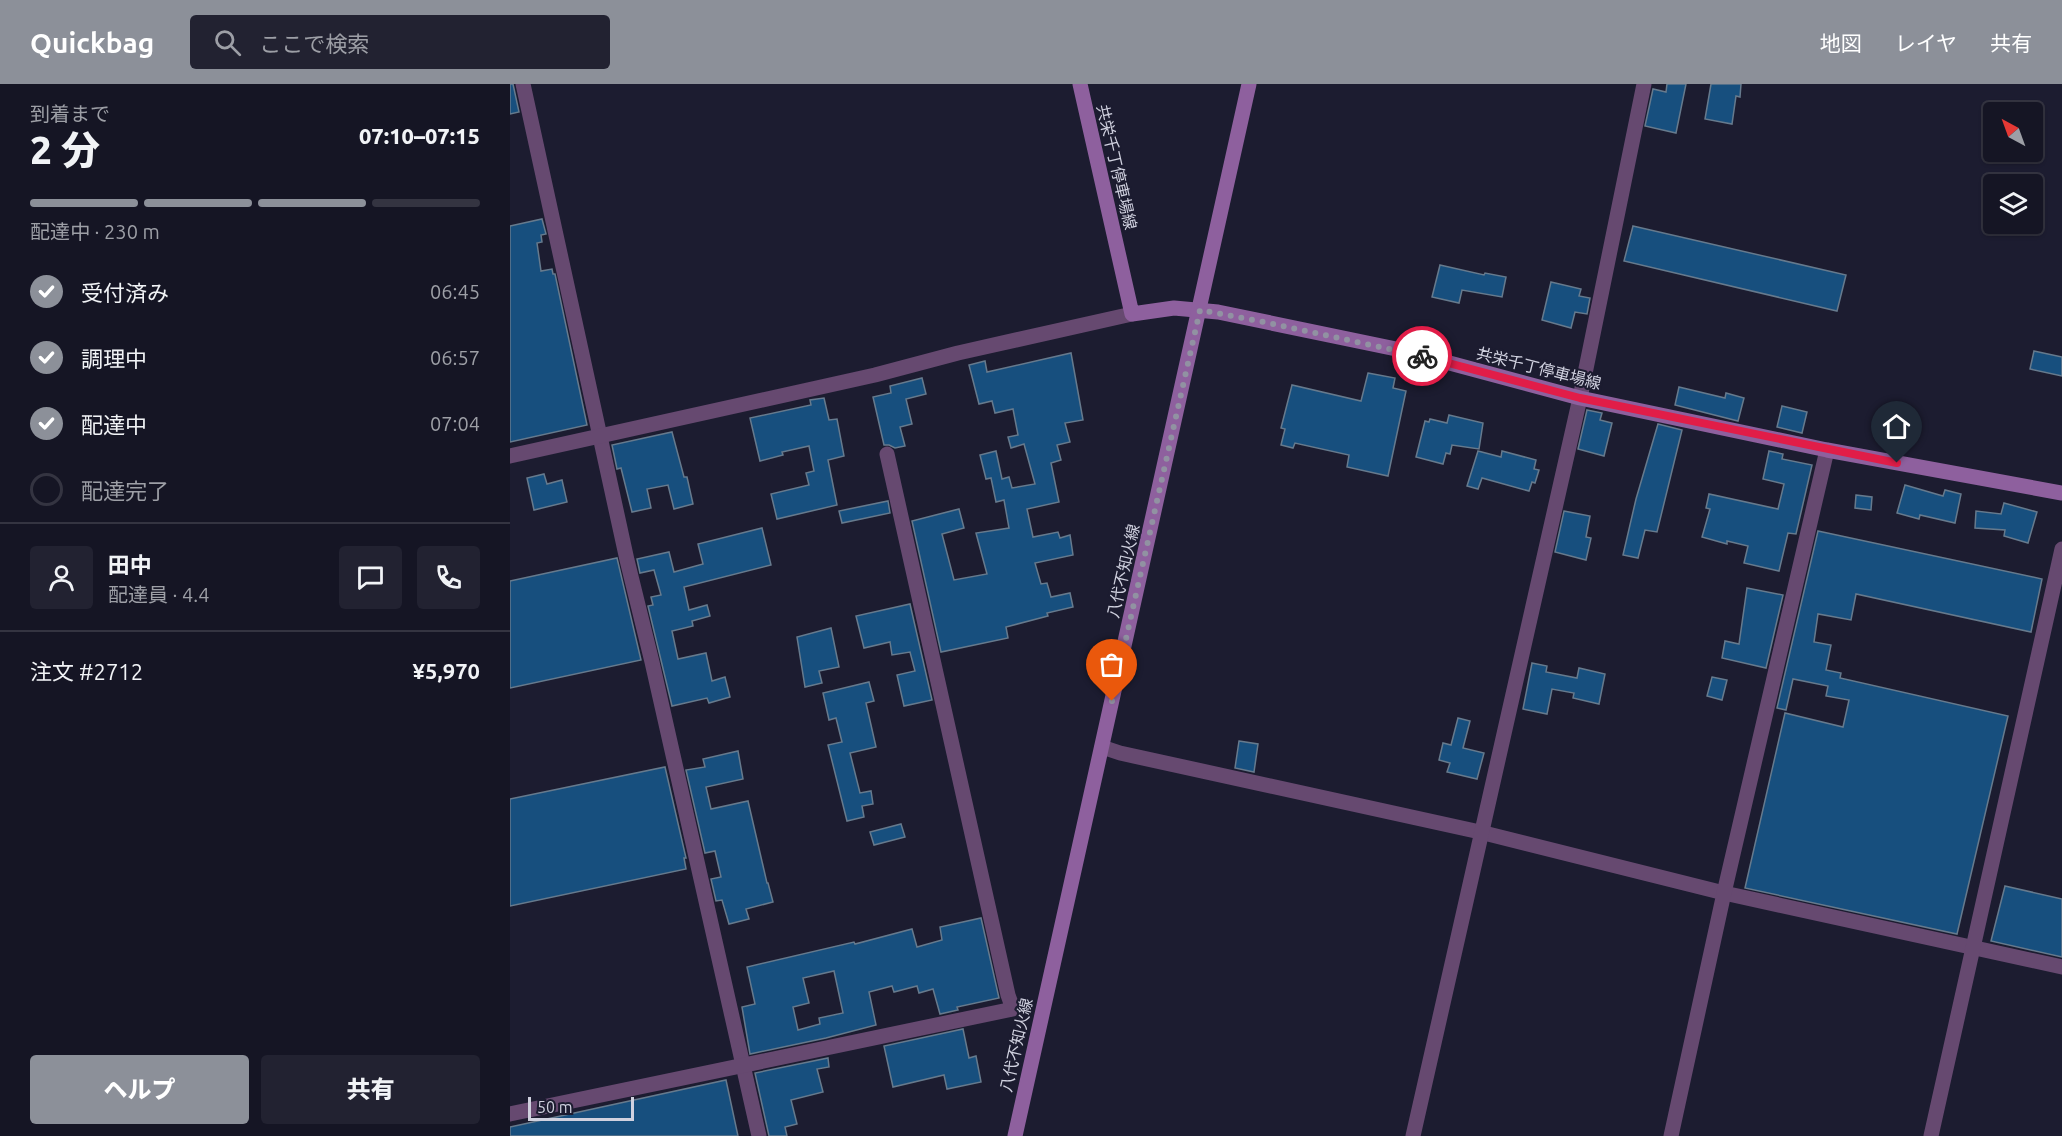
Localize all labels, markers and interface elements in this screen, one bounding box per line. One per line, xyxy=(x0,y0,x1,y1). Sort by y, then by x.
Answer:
search box xyxy=(190,15,610,69)
icon: search xyxy=(211,26,244,59)
text: Quickbag xyxy=(30,27,154,58)
text: ここで検索 xyxy=(259,31,369,56)
text: 地図 xyxy=(1820,31,1862,55)
text: レイヤ xyxy=(1895,31,1957,55)
text: 共有 xyxy=(1990,31,2032,55)
text: 到着まで xyxy=(30,102,110,125)
north arrow xyxy=(1983,102,2043,162)
map controls xyxy=(1983,102,2043,234)
street label: 共栄千丁停車場線 xyxy=(1094,103,1140,231)
text: 07:10–07:15 xyxy=(359,123,480,148)
text: 2 分 xyxy=(30,128,100,171)
button: layers xyxy=(1983,174,2043,234)
text: 配達中 · 230 m xyxy=(30,220,160,243)
icon: check xyxy=(30,275,63,308)
text: 受付済み xyxy=(81,280,169,305)
text: 06:45 xyxy=(430,280,480,303)
courier xyxy=(1392,326,1452,386)
icon: bike xyxy=(1406,340,1439,373)
icon: check xyxy=(30,341,63,374)
street label: 共栄千丁停車場線 xyxy=(1475,344,1603,392)
text: 調理中 xyxy=(81,346,147,371)
text: 06:57 xyxy=(430,346,480,369)
pin xyxy=(1871,401,1922,463)
icon: check xyxy=(30,407,63,440)
icon: home xyxy=(1880,410,1913,443)
text: 配達中 xyxy=(81,412,147,437)
text: 07:04 xyxy=(430,412,480,435)
text: 配達完了 xyxy=(81,478,169,503)
street label: 八代不知火線 xyxy=(1103,522,1143,620)
button: person xyxy=(30,546,93,609)
button: chat xyxy=(339,546,402,609)
button: phone xyxy=(417,546,480,609)
text: 田中 xyxy=(108,552,152,577)
text: 配達員 · 4.4 xyxy=(108,583,210,606)
pin xyxy=(1086,639,1137,701)
icon: bag xyxy=(1095,648,1128,681)
text: ¥5,970 xyxy=(413,658,480,683)
text: 注文 #2712 xyxy=(30,659,143,684)
street label: 八代不知火線 xyxy=(996,996,1036,1094)
button: ヘルプ xyxy=(30,1055,249,1124)
button: 共有 xyxy=(261,1055,480,1124)
scale bar xyxy=(528,1094,634,1122)
text: 50 m xyxy=(537,1098,573,1116)

